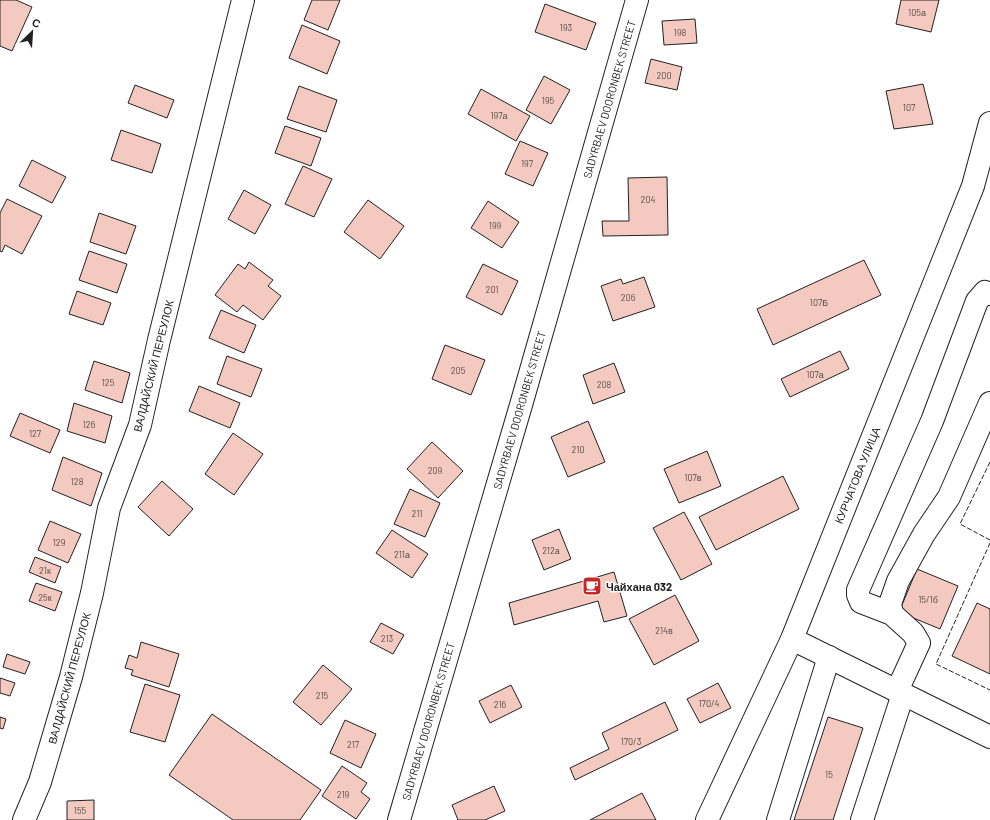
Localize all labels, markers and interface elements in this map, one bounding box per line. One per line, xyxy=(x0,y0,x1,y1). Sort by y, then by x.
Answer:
house number: 105а xyxy=(908,7,926,18)
north arrow xyxy=(12,12,52,52)
text: С xyxy=(30,15,43,30)
street label: SADYRBAEV DOORONBEK STREET xyxy=(580,18,638,180)
house number: 193 xyxy=(560,22,573,33)
house number: 198 xyxy=(674,27,687,38)
house number: 200 xyxy=(657,70,672,81)
house number: 195 xyxy=(542,95,555,106)
house number: 107 xyxy=(903,102,916,113)
house number: 197а xyxy=(490,110,508,121)
house number: 197 xyxy=(521,158,534,169)
house number: 204 xyxy=(641,194,655,205)
house number: 199 xyxy=(489,220,502,231)
house number: 201 xyxy=(486,284,498,295)
house number: 206 xyxy=(621,292,636,303)
house number: 107Б xyxy=(810,297,828,308)
street label: ВАЛДАЙСКИЙ ПЕРЕУЛОК xyxy=(130,298,176,433)
street label: SADYRBAEV DOORONBEK STREET xyxy=(490,329,548,491)
house number: 205 xyxy=(451,365,466,376)
house number: 107а xyxy=(806,369,824,380)
house number: 125 xyxy=(102,377,115,388)
house number: 208 xyxy=(597,379,612,390)
house number: 126 xyxy=(83,419,96,430)
street label: КУРЧАТОВА УЛИЦА xyxy=(832,424,883,525)
house number: 127 xyxy=(29,428,42,439)
house number: 210 xyxy=(572,444,584,455)
house number: 209 xyxy=(428,465,443,476)
house number: 107в xyxy=(684,472,702,483)
house number: 128 xyxy=(71,476,84,487)
house number: 211 xyxy=(411,508,423,519)
house number: 129 xyxy=(53,537,66,548)
house number: 212а xyxy=(542,545,560,556)
house number: 211а xyxy=(394,549,410,560)
house number: 21к xyxy=(39,565,51,576)
cafe icon: Чайхана 032 xyxy=(581,575,603,597)
place label: Чайхана 032 xyxy=(606,580,672,593)
house number: 25к xyxy=(38,592,52,603)
house number: 15/1б xyxy=(918,594,938,605)
street label: ВАЛДАЙСКИЙ ПЕРЕУЛОК xyxy=(45,610,93,745)
house number: 214в xyxy=(655,625,673,636)
house number: 213 xyxy=(381,633,394,644)
street label: SADYRBAEV DOORONBEK STREET xyxy=(399,640,457,802)
house number: 215 xyxy=(316,690,329,701)
house number: 170/4 xyxy=(698,698,720,709)
house number: 216 xyxy=(494,699,507,710)
house number: 170/3 xyxy=(621,736,642,747)
house number: 217 xyxy=(347,739,360,750)
house number: 15 xyxy=(825,769,833,780)
house number: 219 xyxy=(337,789,350,800)
house number: 155 xyxy=(74,805,87,816)

